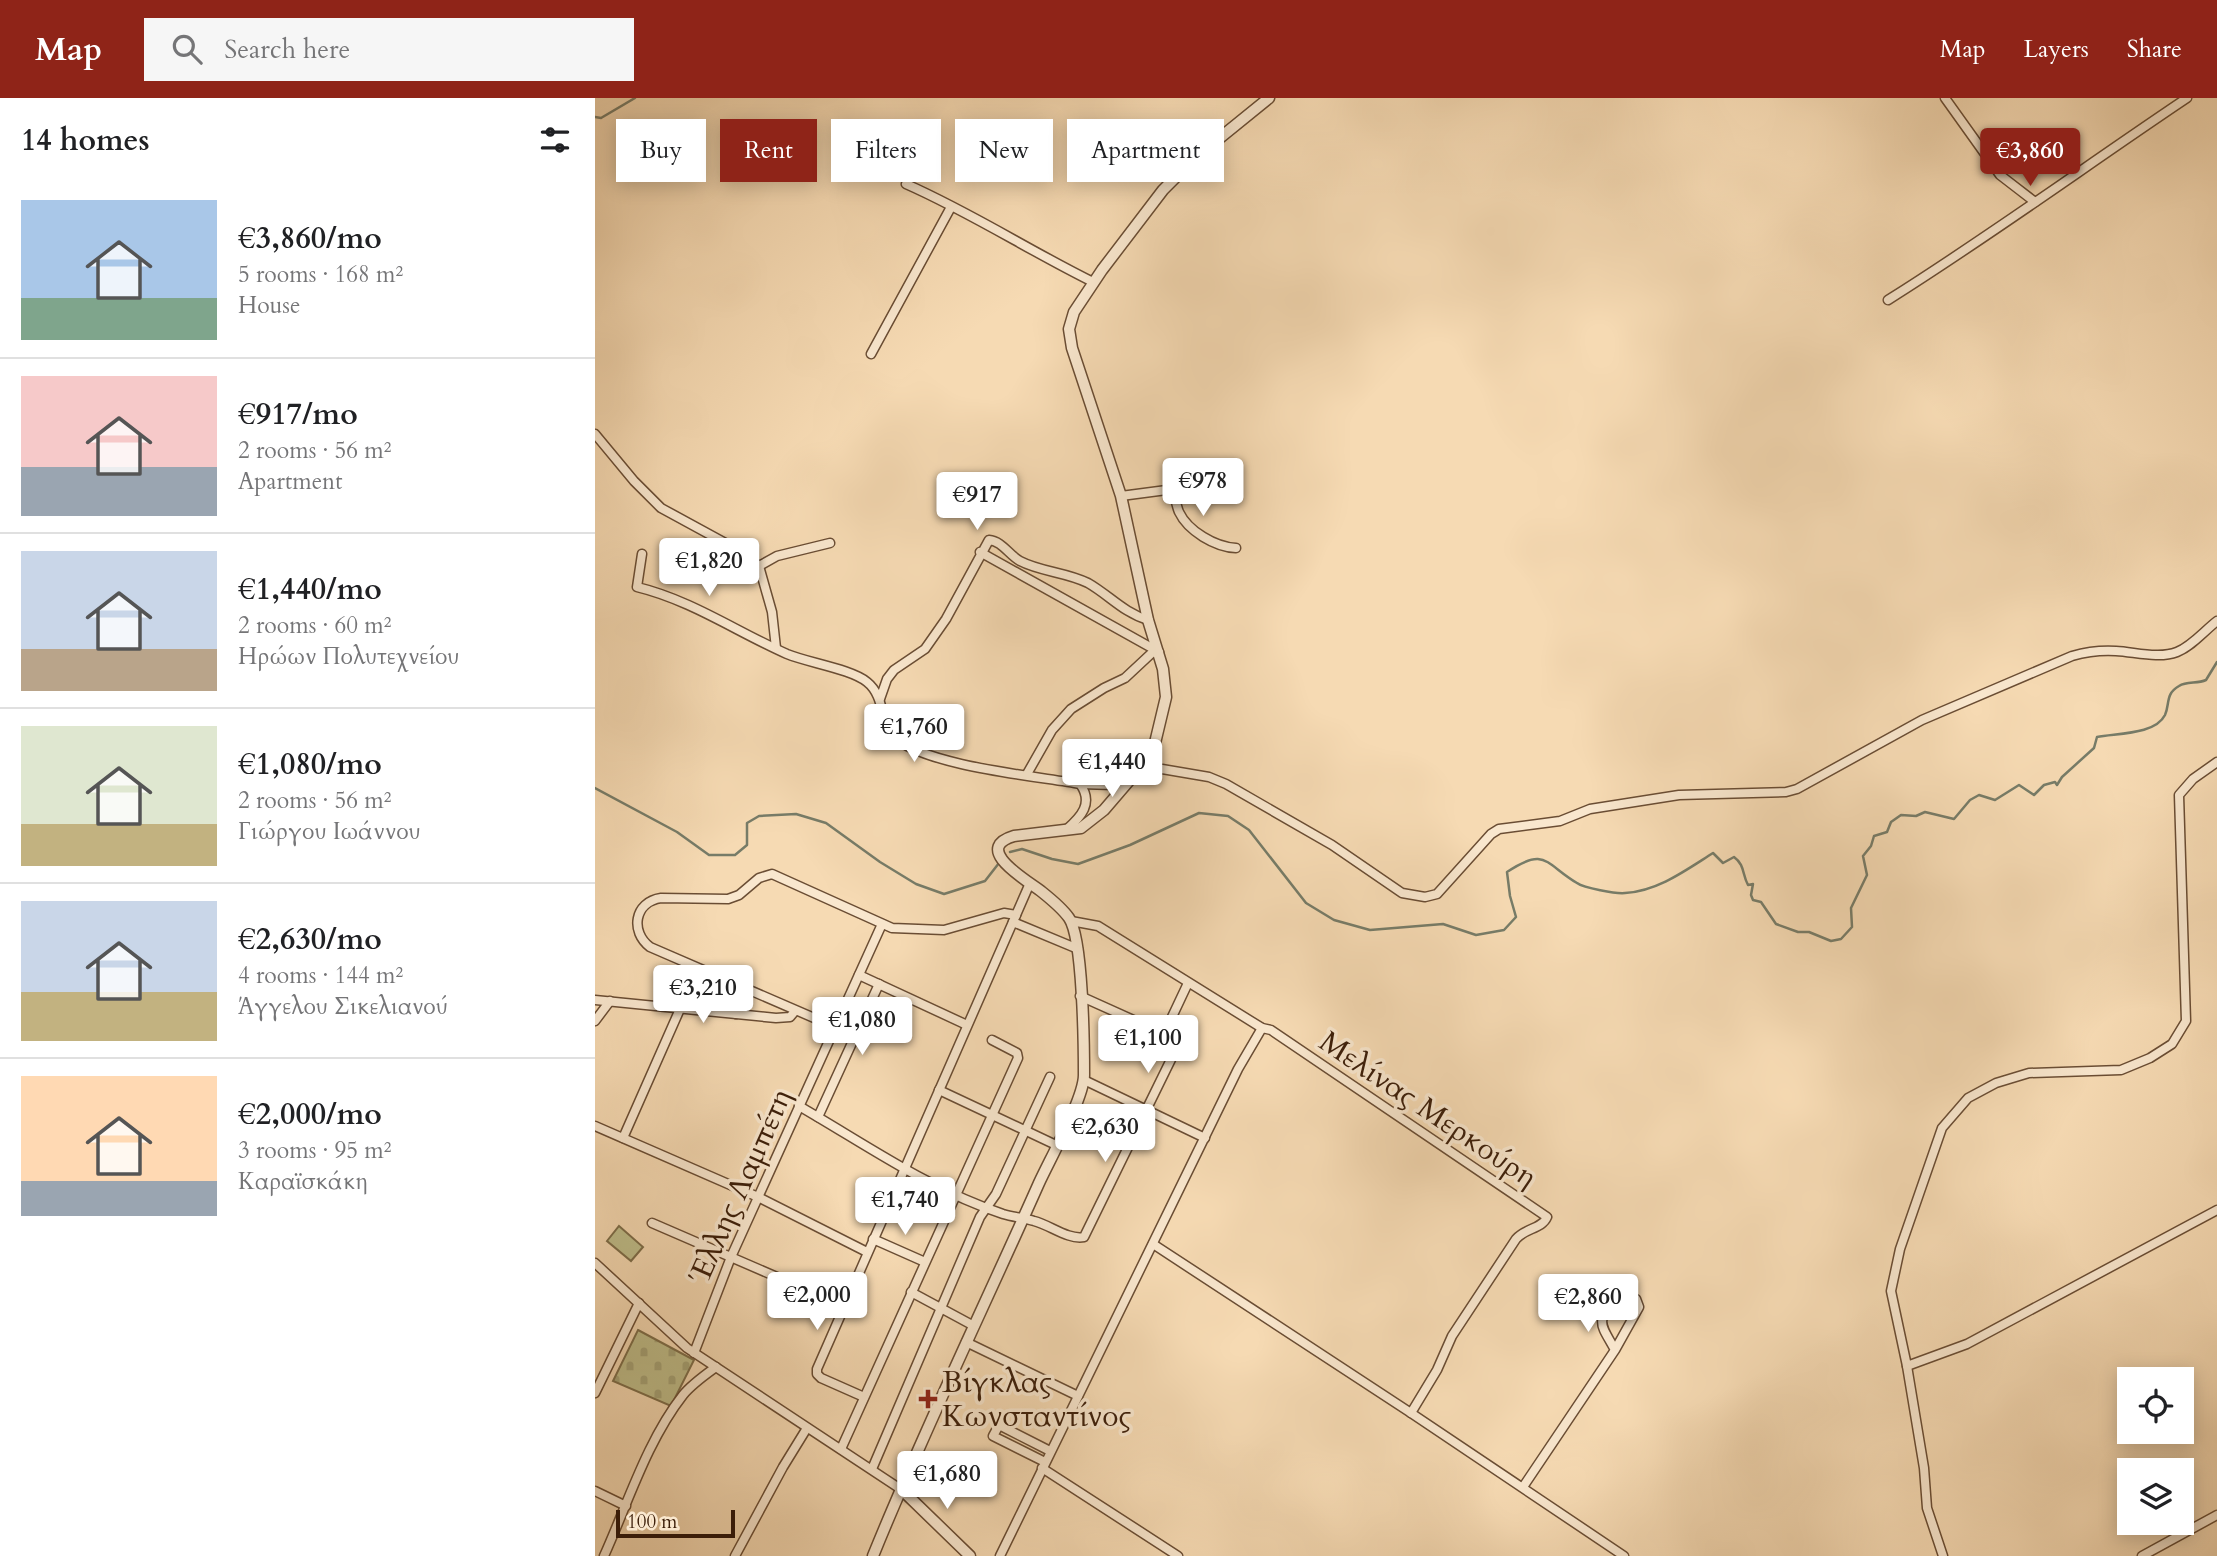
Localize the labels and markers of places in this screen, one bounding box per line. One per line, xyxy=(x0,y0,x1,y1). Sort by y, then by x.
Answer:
pin: €3,860 xyxy=(1973,129,2087,188)
pin: €978 xyxy=(1162,458,1244,518)
pin: €917 xyxy=(936,472,1018,532)
pin: €1,820 xyxy=(652,538,766,598)
pin: €1,760 xyxy=(857,704,971,764)
pin: €1,440 xyxy=(1055,740,1169,799)
pin: €3,210 xyxy=(646,965,760,1025)
pin: €1,080 xyxy=(805,998,919,1057)
pin: €1,100 xyxy=(1091,1016,1205,1075)
pin: €2,630 xyxy=(1048,1104,1162,1164)
pin: €1,740 xyxy=(848,1178,962,1237)
pin: €2,000 xyxy=(760,1272,874,1332)
pin: €2,860 xyxy=(1531,1274,1645,1334)
place label: Βίγκλας Κωνσταντίνος xyxy=(942,1362,1131,1437)
marker: Βίγκλας Κωνσταντίνος xyxy=(920,1391,936,1407)
pin: €1,680 xyxy=(890,1452,1004,1511)

